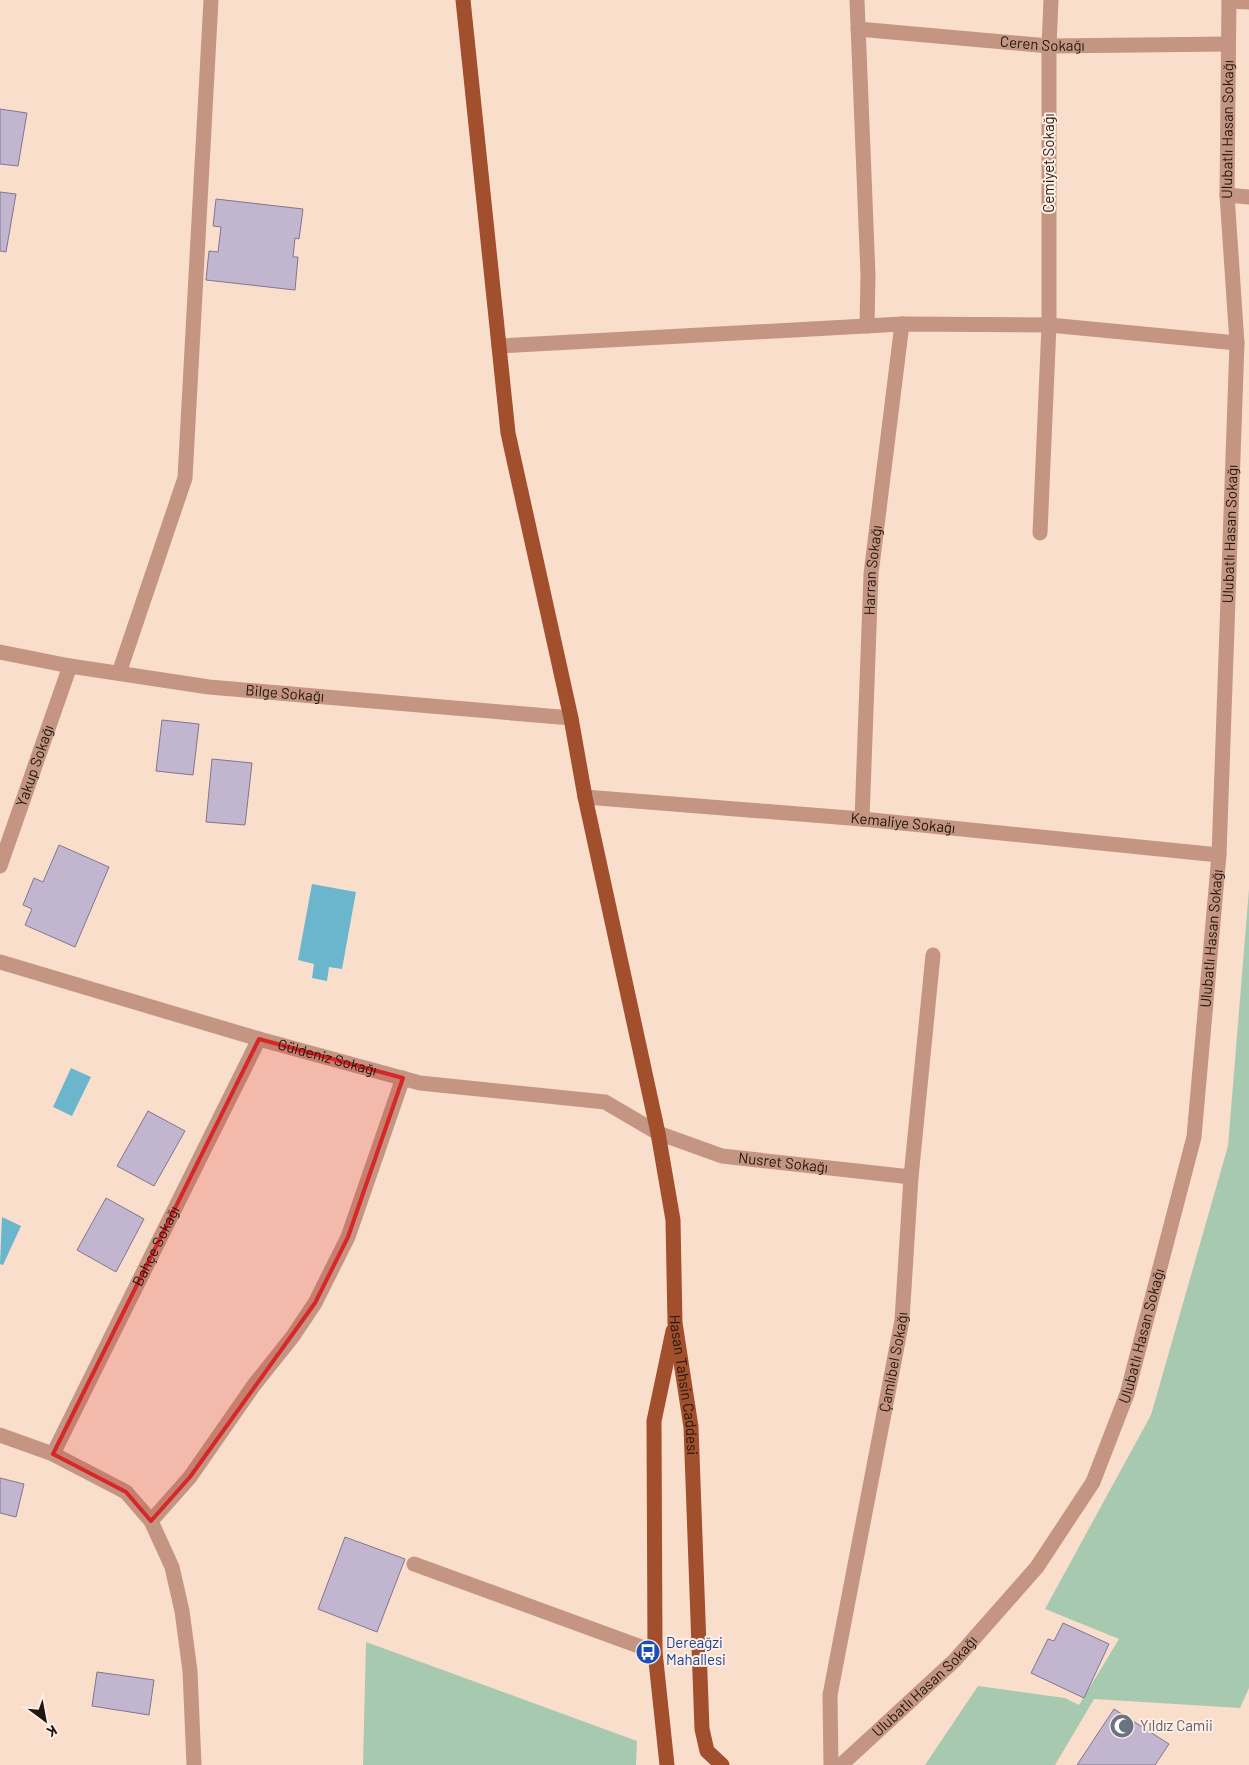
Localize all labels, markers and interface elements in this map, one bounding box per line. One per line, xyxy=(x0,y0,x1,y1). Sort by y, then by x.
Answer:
street label: Ceren Sokağı xyxy=(999,32,1085,54)
street label: Ulubatlı Hasan Sokağı xyxy=(1217,60,1236,199)
street label: Cemiyet Sokağı xyxy=(1039,113,1057,213)
street label: Ulubatlı Hasan Sokağı xyxy=(1218,464,1241,604)
street label: Harran Sokağı xyxy=(859,524,885,616)
street label: Bilge Sokağı xyxy=(245,680,325,705)
street label: Yakup Sokağı xyxy=(11,722,57,809)
street label: Kemaliye Sokağı xyxy=(850,808,956,836)
street label: Ulubatlı Hasan Sokağı xyxy=(1196,868,1226,1008)
street label: Güldeniz Sokağı xyxy=(276,1035,379,1079)
street label: Nusret Sokağı xyxy=(737,1148,829,1176)
street label: Bahçe Sokağı xyxy=(128,1203,183,1289)
street label: Ulubatlı Hasan Sokağı xyxy=(1114,1266,1167,1406)
street label: Çamlıbel Sokağı xyxy=(875,1311,910,1413)
street label: Hasan Tahsin Caddesi xyxy=(667,1314,702,1455)
street label: Ulubatlı Hasan Sokağı xyxy=(868,1631,980,1740)
place label: Dereağzi Mahallesi xyxy=(666,1633,726,1668)
bus stop icon: Dereağzi Mahallesi xyxy=(635,1639,661,1665)
north arrow xyxy=(20,1695,70,1745)
mosque icon: Yıldız Camii xyxy=(1109,1713,1135,1739)
place label: Yıldız Camii xyxy=(1140,1716,1213,1734)
text: K xyxy=(44,1722,60,1741)

